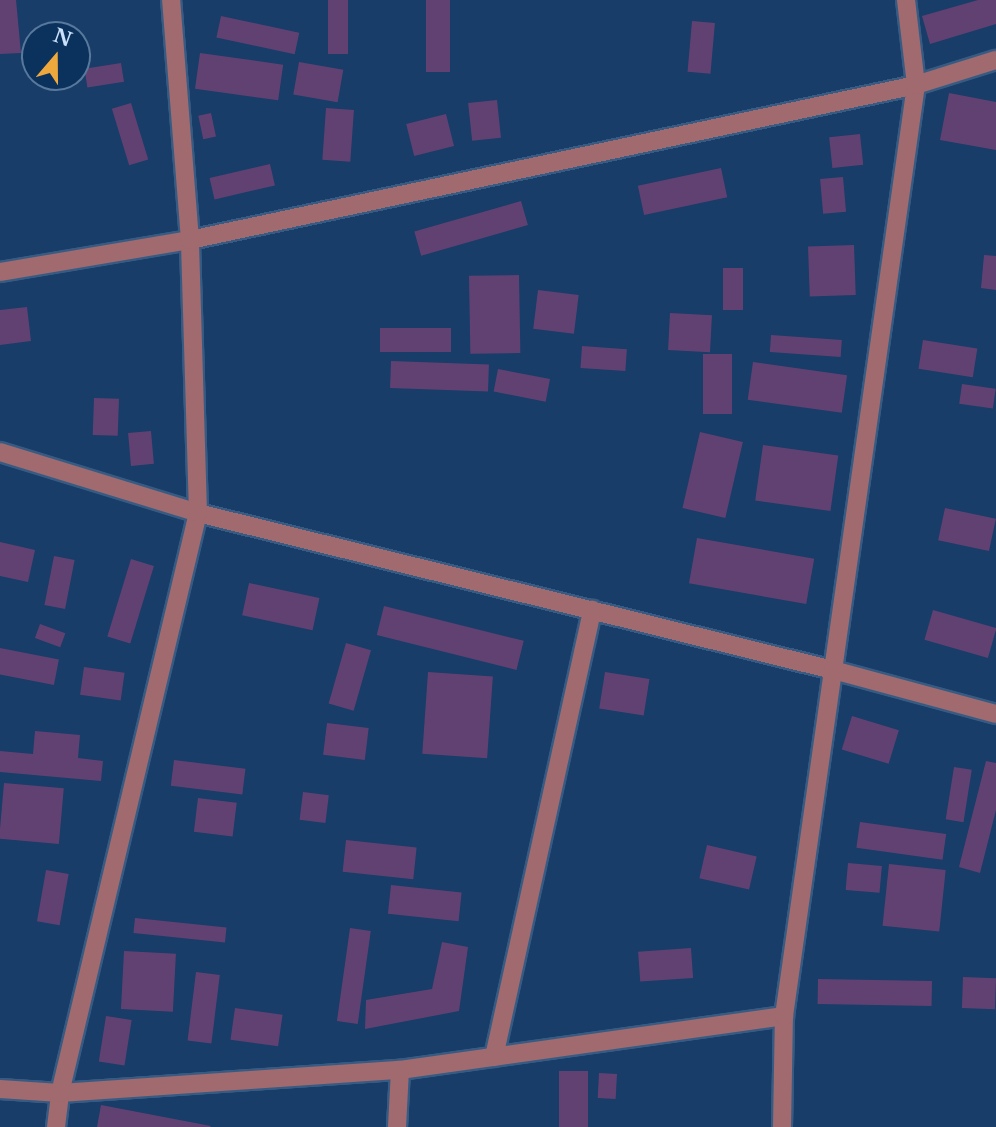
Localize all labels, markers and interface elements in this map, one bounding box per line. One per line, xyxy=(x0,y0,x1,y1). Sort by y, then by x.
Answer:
north arrow xyxy=(21,21,91,91)
text: N xyxy=(50,24,75,52)

